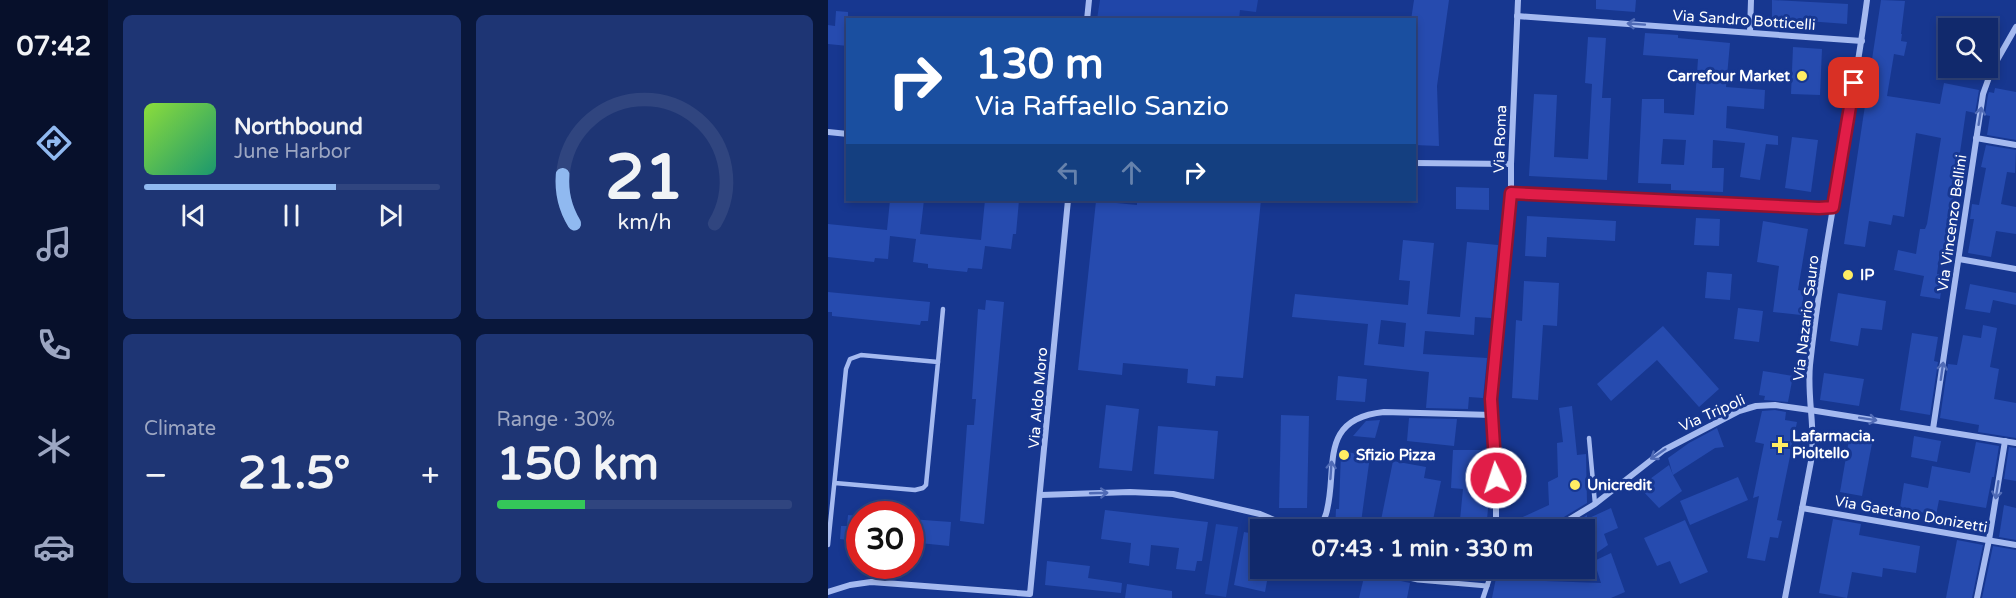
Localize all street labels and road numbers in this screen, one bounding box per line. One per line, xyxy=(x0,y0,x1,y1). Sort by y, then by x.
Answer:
street label: Via Sandro Botticelli xyxy=(1672,6,1816,34)
street label: Via Roma xyxy=(1490,105,1510,173)
street label: Via Vincenzo Bellini xyxy=(1933,153,1971,293)
street label: Via Nazario Sauro xyxy=(1789,254,1823,382)
street label: Via Aldo Moro xyxy=(1025,347,1051,449)
street label: Via Tripoli xyxy=(1676,391,1748,435)
street label: Via Gaetano Donizetti xyxy=(1833,492,1989,536)

